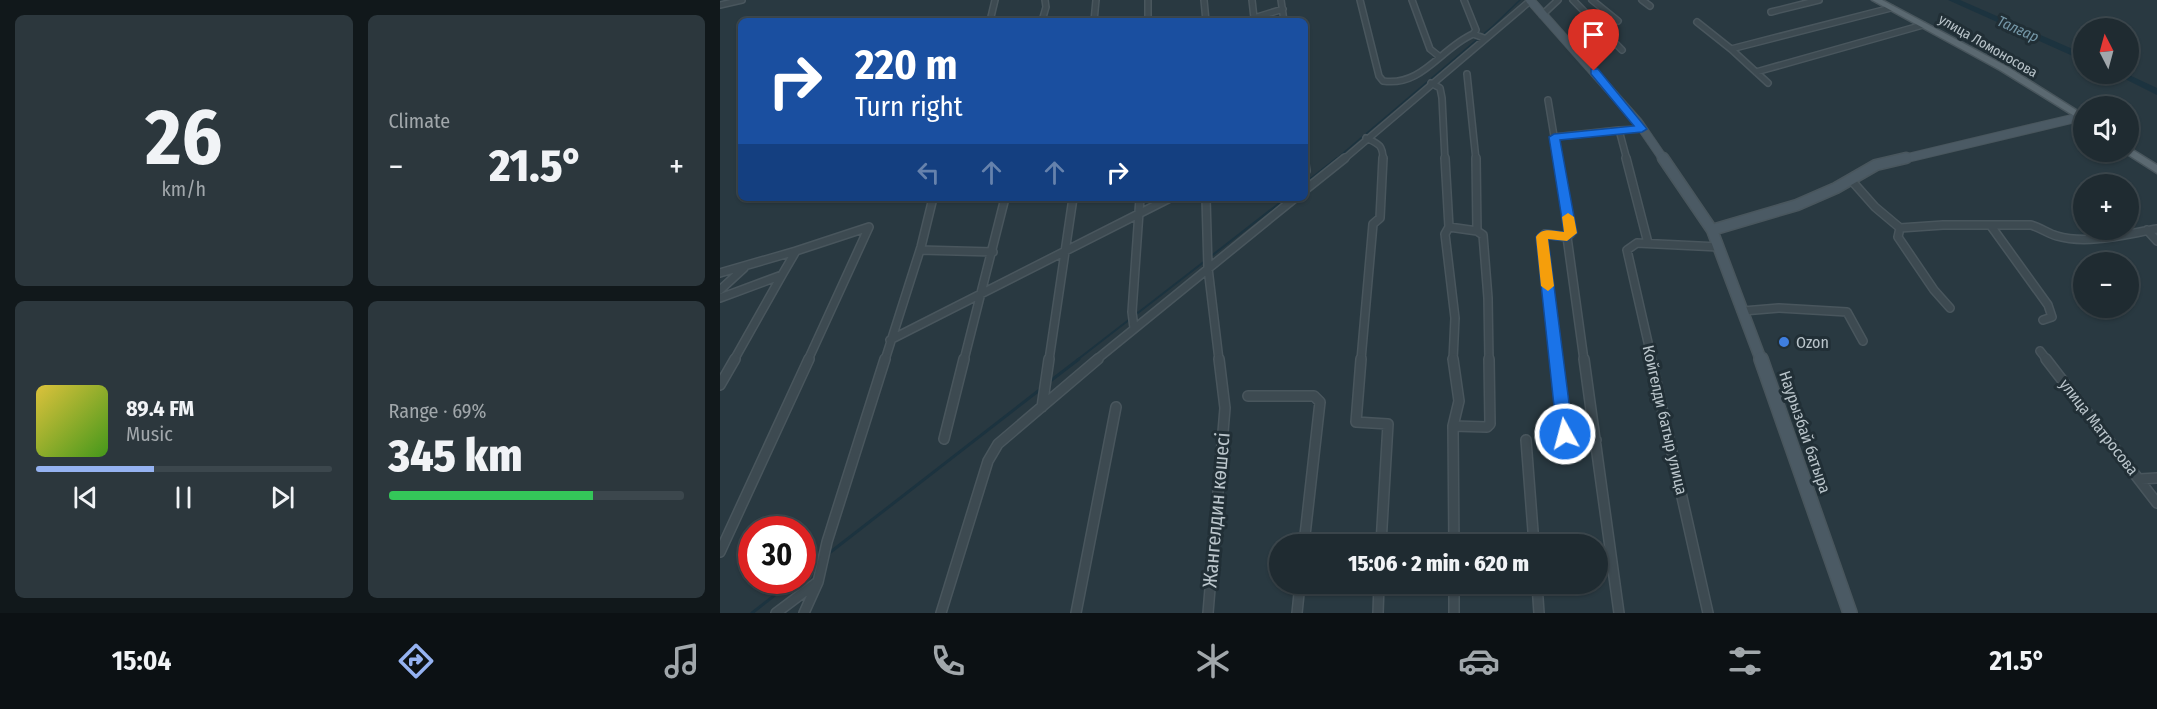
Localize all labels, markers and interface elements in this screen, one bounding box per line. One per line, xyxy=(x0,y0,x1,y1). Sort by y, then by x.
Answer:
pin xyxy=(1568,9,1619,71)
street label: улица Ломоносова xyxy=(1935,11,2041,81)
water label: Талғар xyxy=(1994,12,2042,46)
icon: arrive xyxy=(1577,18,1610,51)
north arrow xyxy=(2073,18,2139,84)
map controls xyxy=(2073,18,2139,318)
text: 220 m xyxy=(855,40,958,90)
icon: right xyxy=(756,42,834,120)
text: 26 xyxy=(145,91,222,185)
text: Turn right xyxy=(855,91,963,123)
button: sound xyxy=(2073,96,2139,162)
text: Climate xyxy=(389,109,450,133)
text: 21.5° xyxy=(489,139,583,193)
text: − xyxy=(389,147,403,187)
text: + xyxy=(669,147,684,187)
icon: left xyxy=(912,156,945,189)
icon: ahead xyxy=(975,156,1008,189)
icon: ahead xyxy=(1038,156,1071,189)
icon: right xyxy=(1101,156,1134,189)
button: + xyxy=(2073,174,2139,240)
text: km/h xyxy=(161,177,206,201)
button: − xyxy=(2073,252,2139,318)
place label: Ozon xyxy=(1796,333,1829,352)
marker: Ozon xyxy=(1777,335,1791,349)
street label: Койгелди батыр улица xyxy=(1639,343,1691,497)
street label: Наурызбай батыра xyxy=(1775,368,1835,496)
street label: улица Матросова xyxy=(2056,375,2143,479)
text: 89.4 FM xyxy=(126,395,194,422)
text: Range · 69% xyxy=(389,399,486,423)
position arrow xyxy=(1533,402,1597,466)
text: Music xyxy=(126,422,173,446)
text: 345 km xyxy=(389,429,522,483)
street label: Жангелдин көшесі xyxy=(1197,431,1235,589)
icon: previous xyxy=(69,481,102,514)
icon: pause xyxy=(167,481,200,514)
icon: next xyxy=(266,481,299,514)
speed limit sign: 30 xyxy=(738,516,816,594)
text: 15:06 · 2 min · 620 m xyxy=(1348,550,1529,577)
icon: directions xyxy=(395,640,437,682)
icon: music xyxy=(661,640,703,682)
icon: phone xyxy=(927,640,969,682)
icon: climate xyxy=(1192,640,1234,682)
icon: car xyxy=(1458,640,1500,682)
icon: filters xyxy=(1724,640,1766,682)
text: 15:04 xyxy=(112,645,171,677)
text: 21.5° xyxy=(1989,645,2045,677)

